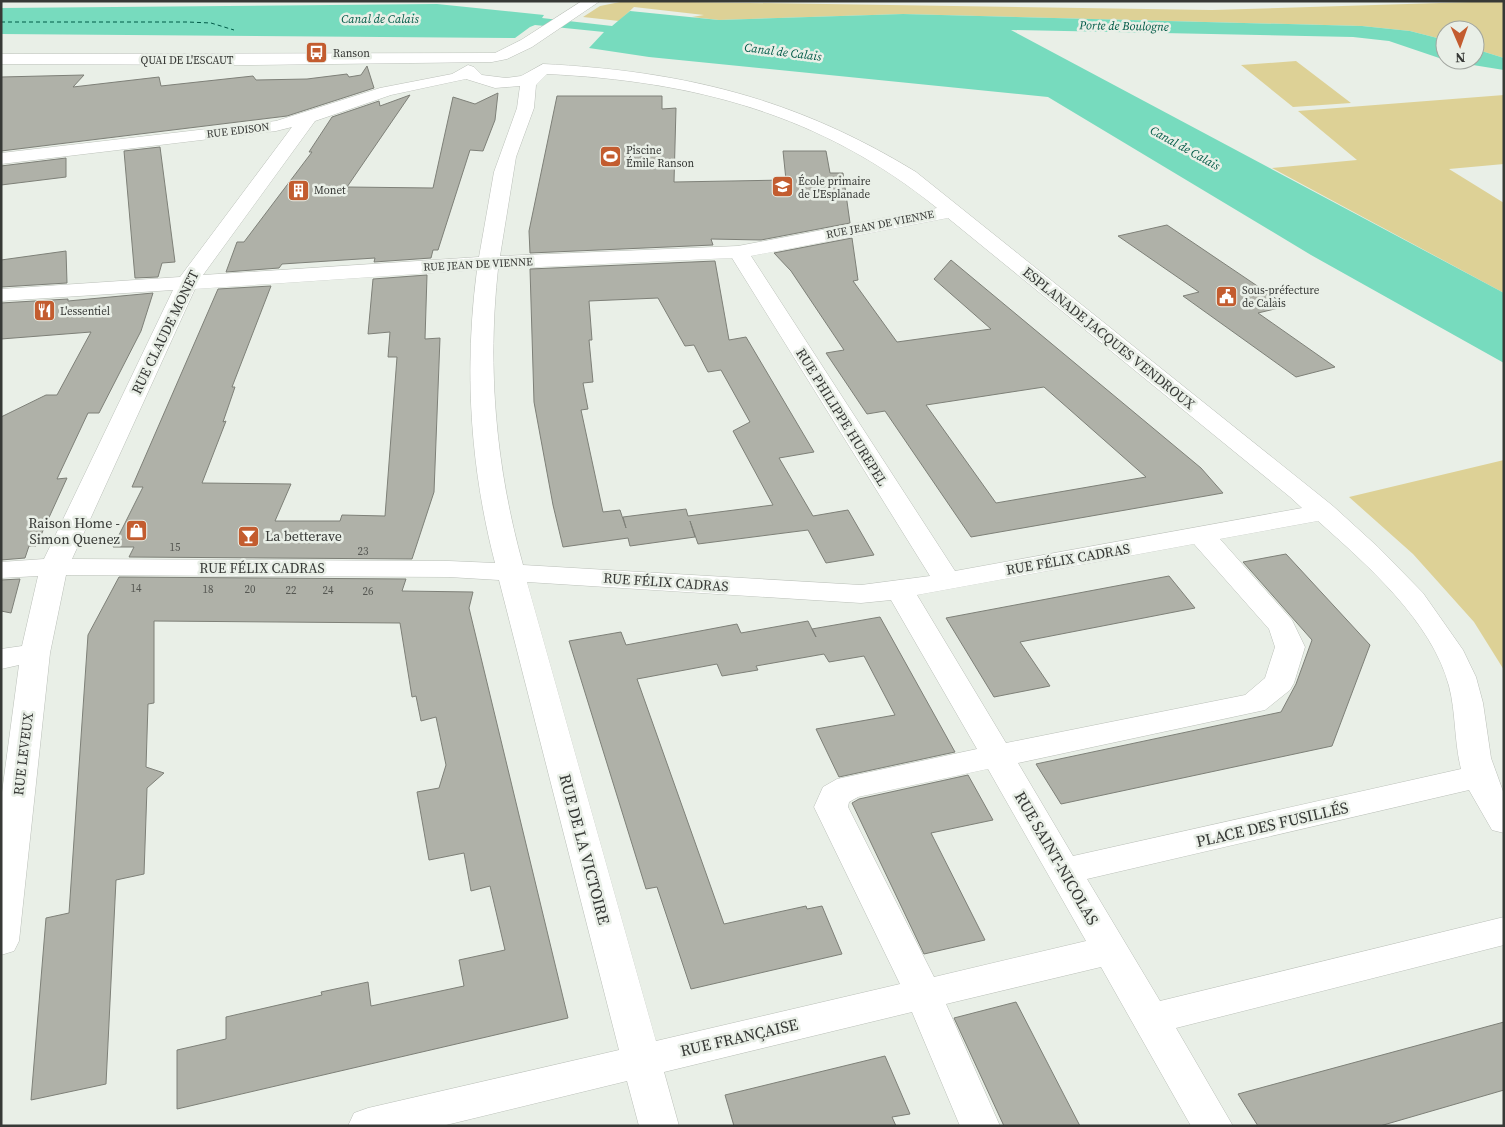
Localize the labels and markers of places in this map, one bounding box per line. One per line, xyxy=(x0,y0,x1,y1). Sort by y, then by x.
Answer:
bus stop icon: Ranson xyxy=(305,41,329,65)
place label: Ranson xyxy=(333,46,370,61)
place label: Piscine Émile Ranson xyxy=(626,143,694,171)
sports icon: Piscine Émile Ranson xyxy=(598,144,622,168)
place label: École primaire de L'Esplanade xyxy=(798,174,871,202)
school or university icon: École primaire de L'Esplanade xyxy=(770,175,794,199)
building icon: Monet xyxy=(286,178,310,202)
place label: Monet xyxy=(314,183,346,198)
place label: Sous-préfecture de Calais xyxy=(1242,283,1320,311)
public building icon: Sous-préfecture de Calais xyxy=(1214,284,1238,308)
restaurant icon: L'essentiel xyxy=(32,299,56,323)
place label: L'essentiel xyxy=(60,304,110,319)
place label: Raison Home - Simon Quenez xyxy=(28,513,121,549)
shop icon: Raison Home - Simon Quenez xyxy=(124,519,148,543)
bar icon: La betterave xyxy=(237,524,261,548)
place label: La betterave xyxy=(265,526,342,546)

